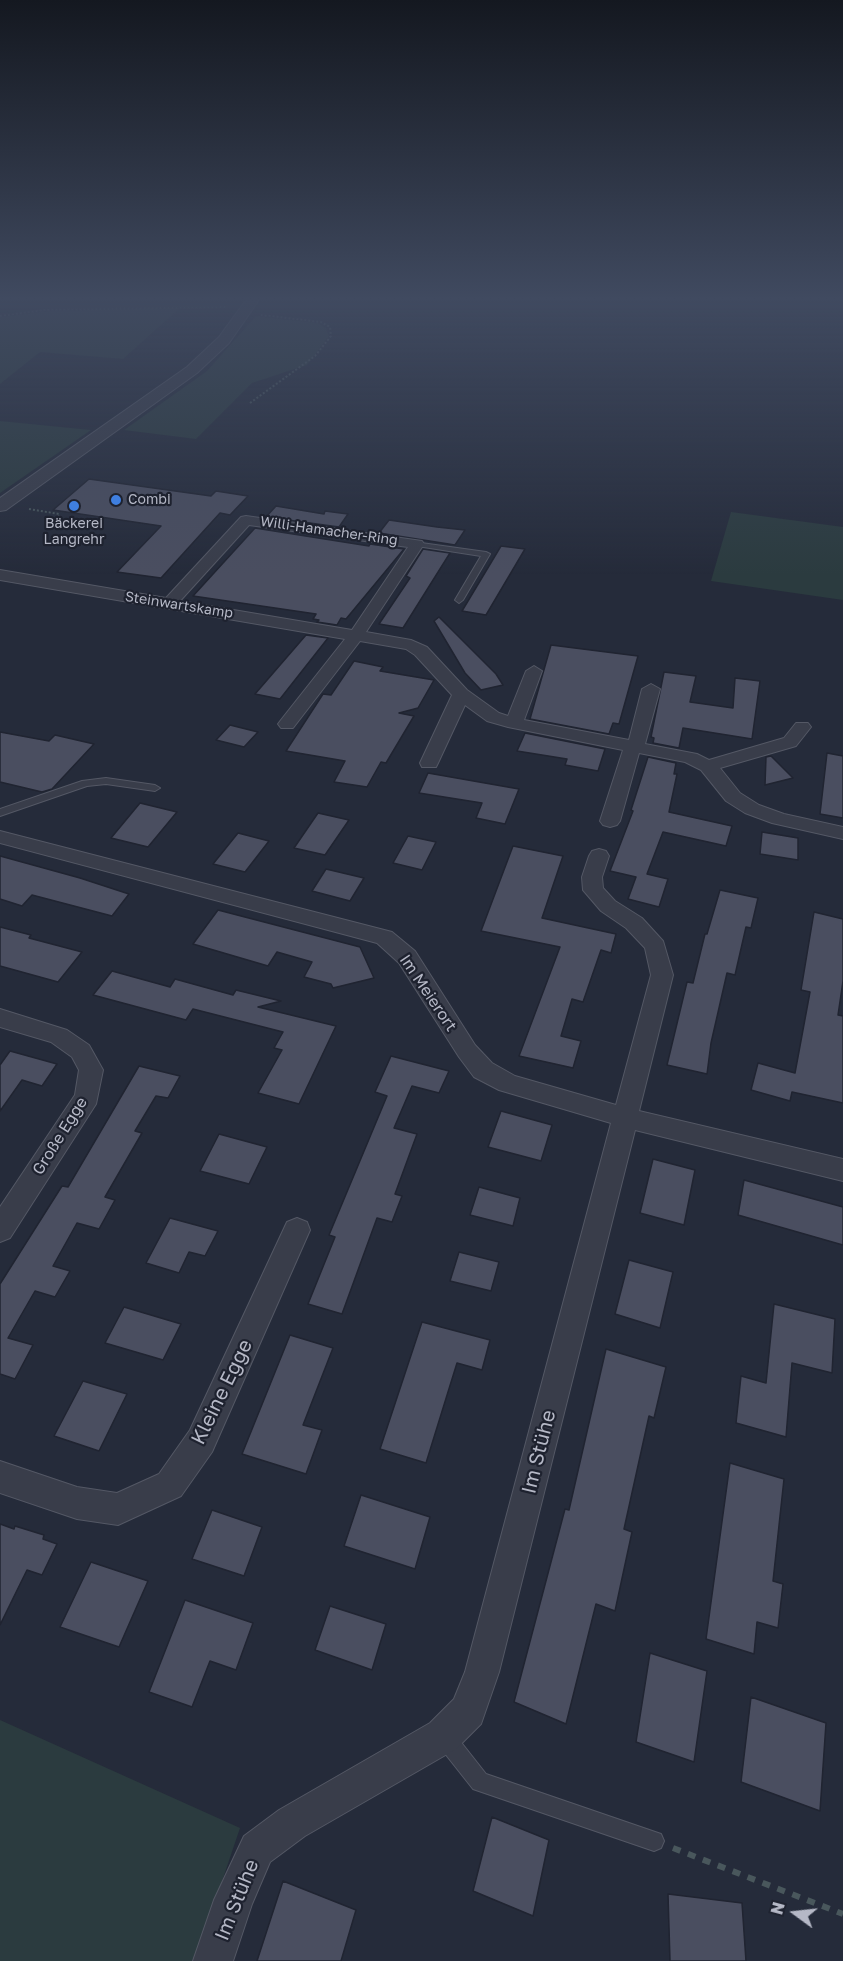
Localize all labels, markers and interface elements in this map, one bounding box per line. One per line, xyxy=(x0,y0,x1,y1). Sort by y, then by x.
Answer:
place label: Combi xyxy=(128,492,171,508)
marker: Combi xyxy=(109,493,123,507)
marker: Bäckerei Langrehr xyxy=(67,499,81,513)
street label: Willi-Hamacher-Ring xyxy=(259,513,399,549)
place label: Bäckerei Langrehr xyxy=(44,516,104,548)
street label: Steinwartskamp xyxy=(124,588,234,622)
street label: Im Meierort xyxy=(395,951,461,1035)
street label: Große Egge xyxy=(29,1094,91,1178)
street label: Kleine Egge xyxy=(186,1336,258,1448)
street label: Im Stühe xyxy=(517,1408,561,1496)
street label: Im Stühe xyxy=(210,1856,264,1944)
north arrow xyxy=(765,1883,825,1943)
text: N xyxy=(766,1900,789,1917)

